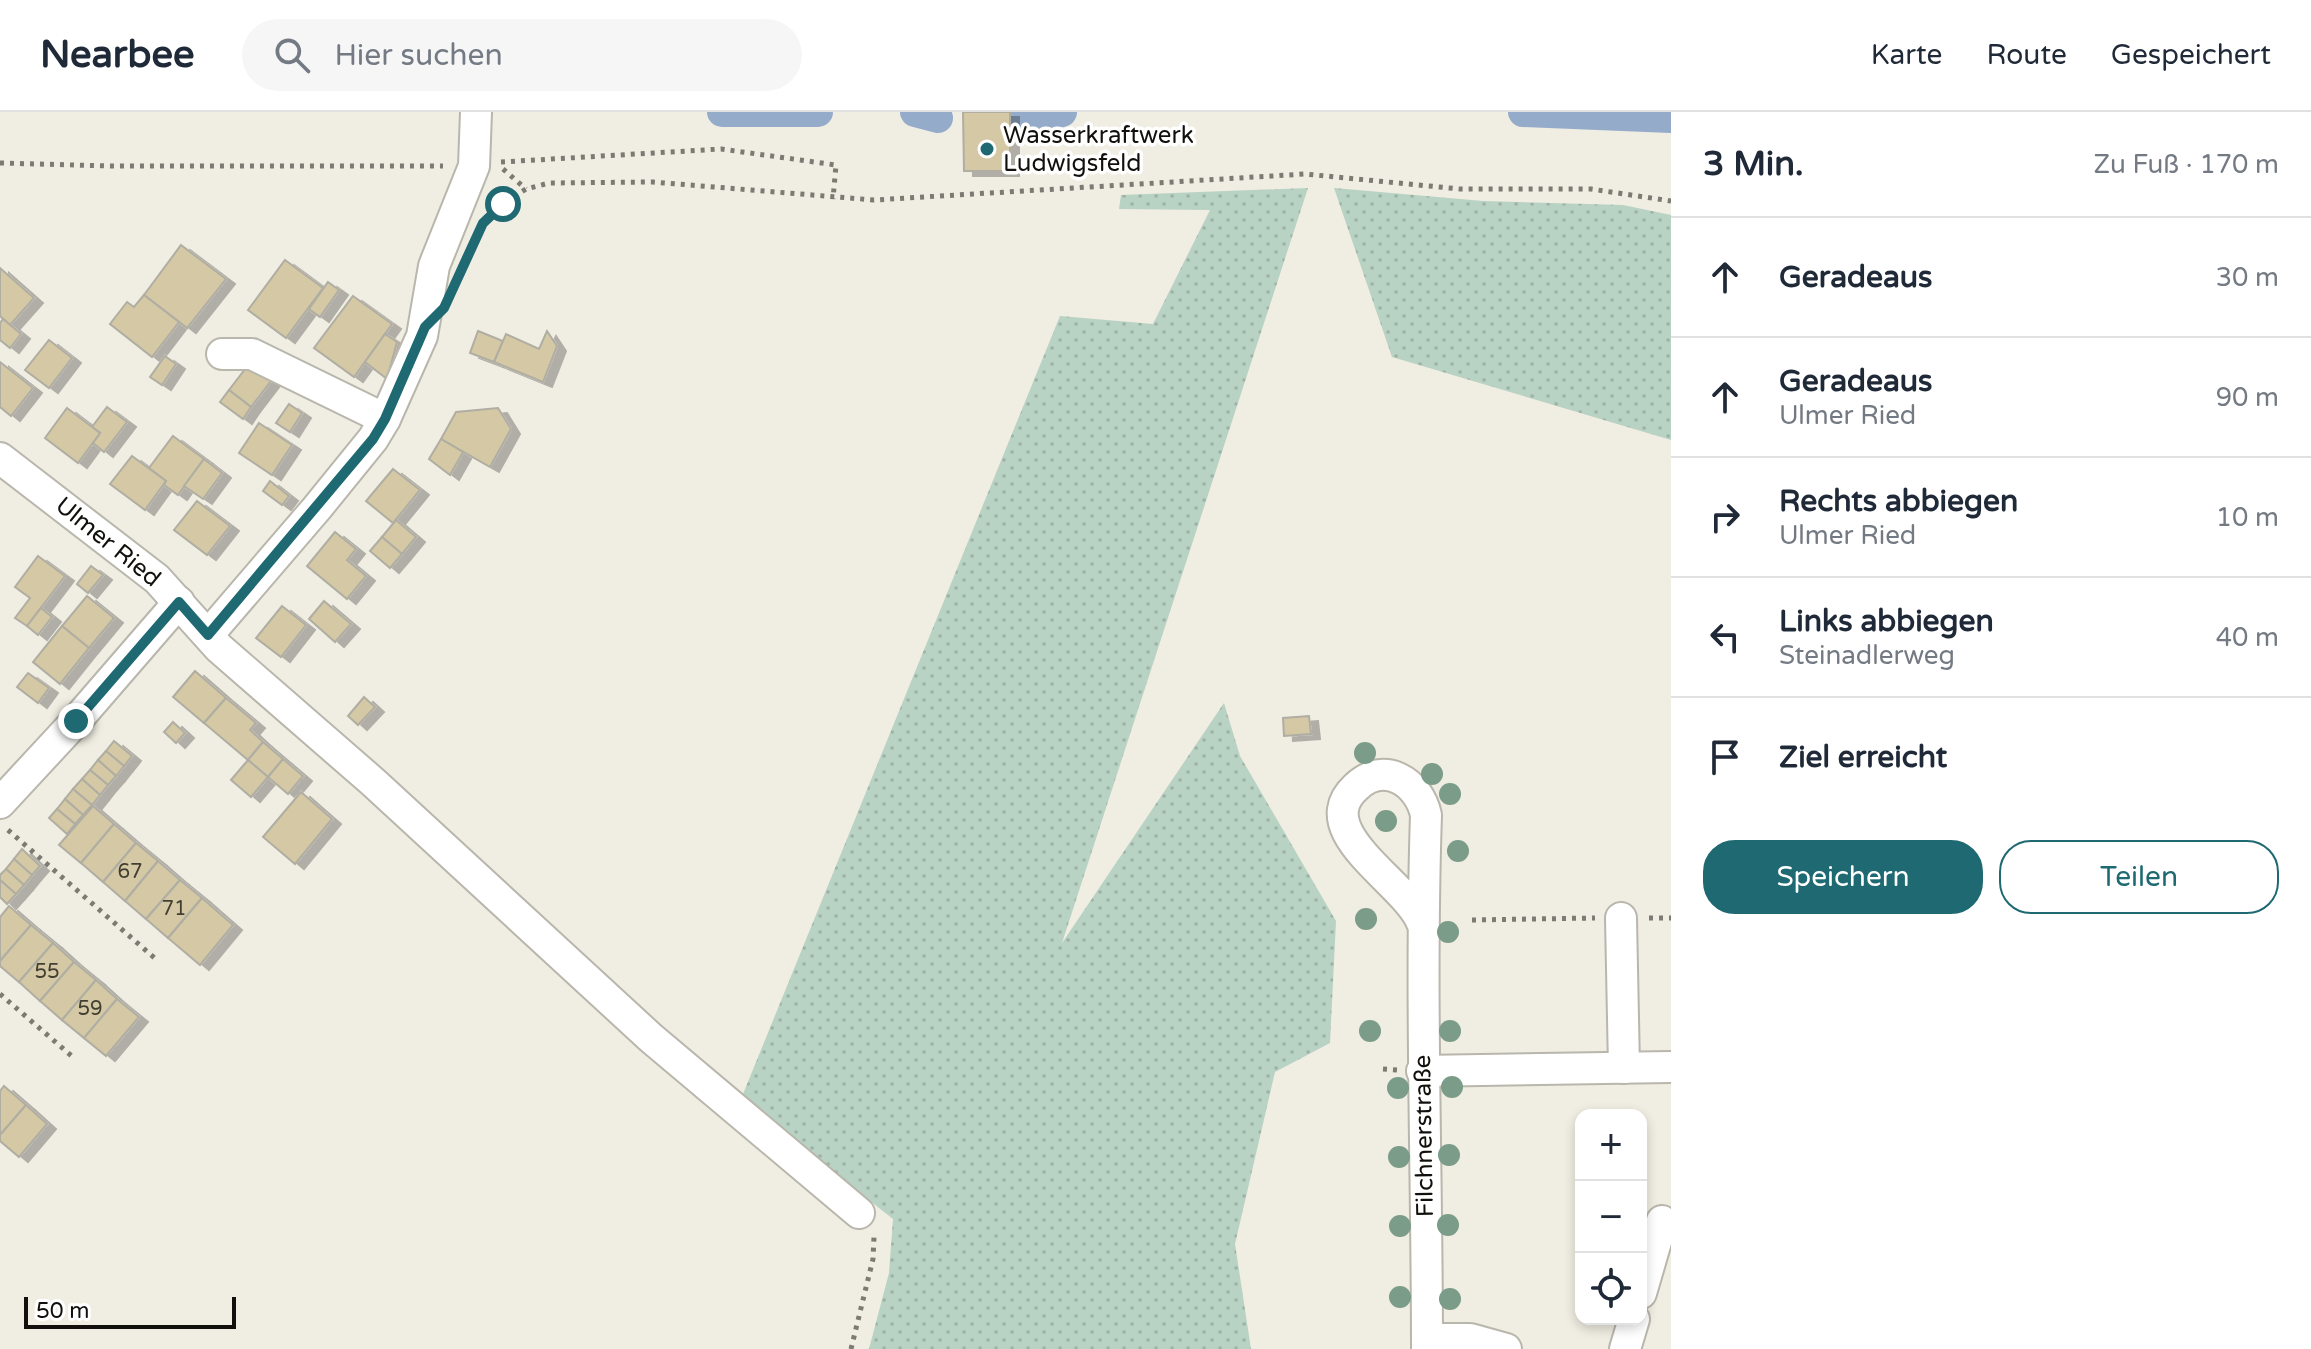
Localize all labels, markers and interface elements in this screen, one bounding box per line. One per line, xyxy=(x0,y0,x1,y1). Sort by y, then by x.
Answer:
search box xyxy=(242,19,802,91)
text: Nearbee xyxy=(40,32,194,78)
icon: search xyxy=(270,33,314,77)
text: Hier suchen xyxy=(334,37,503,74)
text: Karte xyxy=(1871,38,1942,72)
text: Route xyxy=(1986,38,2067,72)
text: Gespeichert xyxy=(2111,38,2271,72)
place label: Wasserkraftwerk Ludwigsfeld xyxy=(1003,121,1194,178)
marker: Wasserkraftwerk Ludwigsfeld xyxy=(978,140,996,158)
text: 3 Min. xyxy=(1703,144,1804,185)
text: Zu Fuß · 170 m xyxy=(2093,149,2279,180)
route start xyxy=(485,186,521,222)
icon: ahead xyxy=(1703,255,1747,299)
text: Geradeaus xyxy=(1779,259,1932,296)
text: 30 m xyxy=(2216,262,2279,293)
text: Geradeaus xyxy=(1779,363,1932,400)
icon: ahead xyxy=(1703,375,1747,419)
text: 90 m xyxy=(2216,382,2279,413)
text: Ulmer Ried xyxy=(1779,400,1916,431)
text: Rechts abbiegen xyxy=(1779,483,2018,520)
street label: Ulmer Ried xyxy=(50,491,166,593)
icon: right xyxy=(1703,495,1747,539)
text: 10 m xyxy=(2216,502,2279,533)
text: Ulmer Ried xyxy=(1779,520,1916,551)
text: Links abbiegen xyxy=(1779,603,1994,640)
icon: left xyxy=(1703,615,1747,659)
text: 40 m xyxy=(2216,622,2279,653)
text: Steinadlerweg xyxy=(1779,640,1955,671)
route end xyxy=(58,703,94,739)
icon: arrive xyxy=(1703,735,1747,779)
text: Ziel erreicht xyxy=(1779,739,1947,776)
button: Speichern xyxy=(1703,840,1983,914)
button: Teilen xyxy=(1999,840,2279,914)
house number: 67 xyxy=(117,860,143,884)
house number: 71 xyxy=(161,897,187,921)
house number: 55 xyxy=(34,960,60,984)
house number: 59 xyxy=(77,997,103,1021)
street label: Filchnerstraße xyxy=(1408,1054,1440,1218)
map controls xyxy=(1575,1109,1647,1325)
button: + xyxy=(1575,1109,1647,1181)
button: − xyxy=(1575,1181,1647,1253)
button: locate xyxy=(1575,1253,1647,1325)
scale bar xyxy=(24,1293,236,1329)
text: 50 m xyxy=(36,1298,90,1324)

